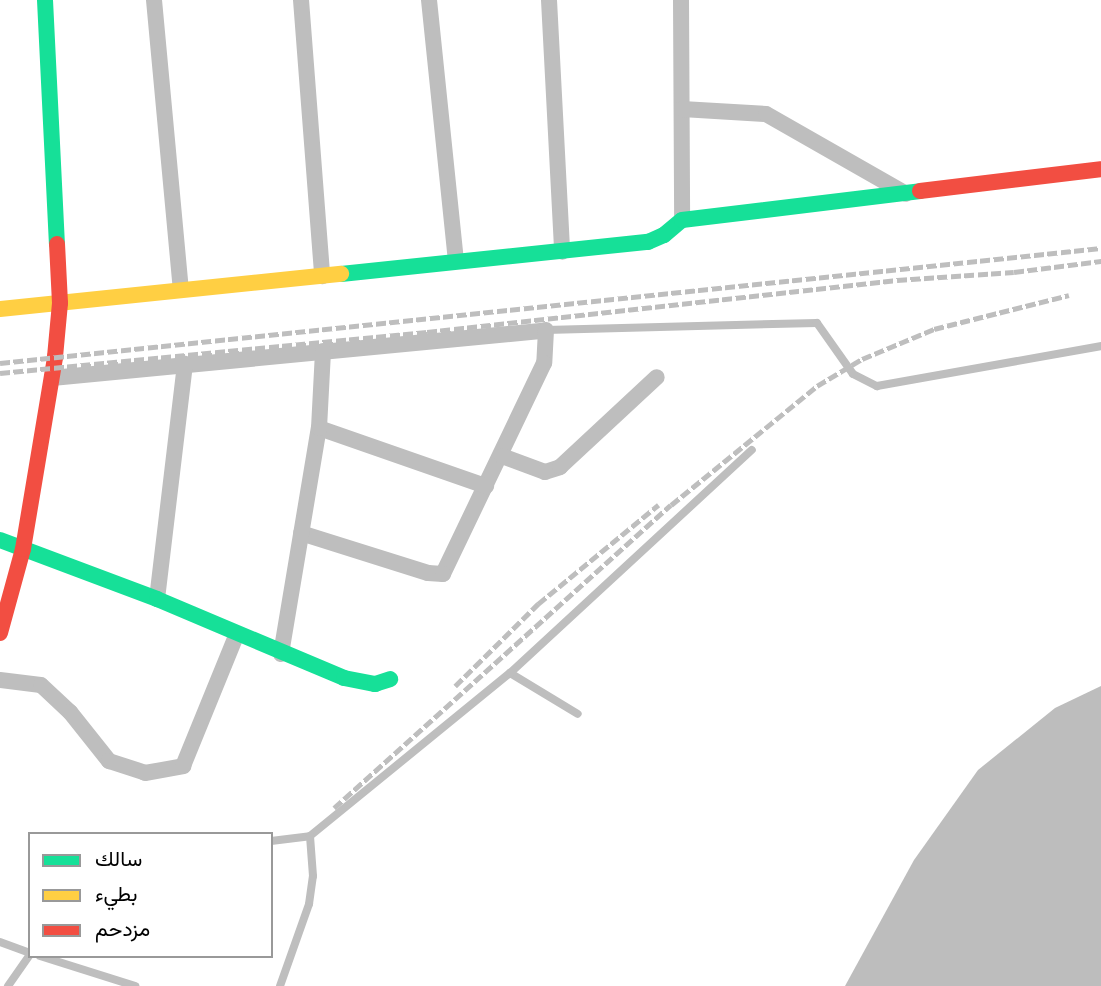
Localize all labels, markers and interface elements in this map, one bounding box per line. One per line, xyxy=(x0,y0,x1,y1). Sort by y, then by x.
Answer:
legend xyxy=(28,832,273,958)
text: سالك xyxy=(95,847,142,872)
text: بطيء xyxy=(95,882,138,907)
text: مزدحم xyxy=(95,917,150,942)

